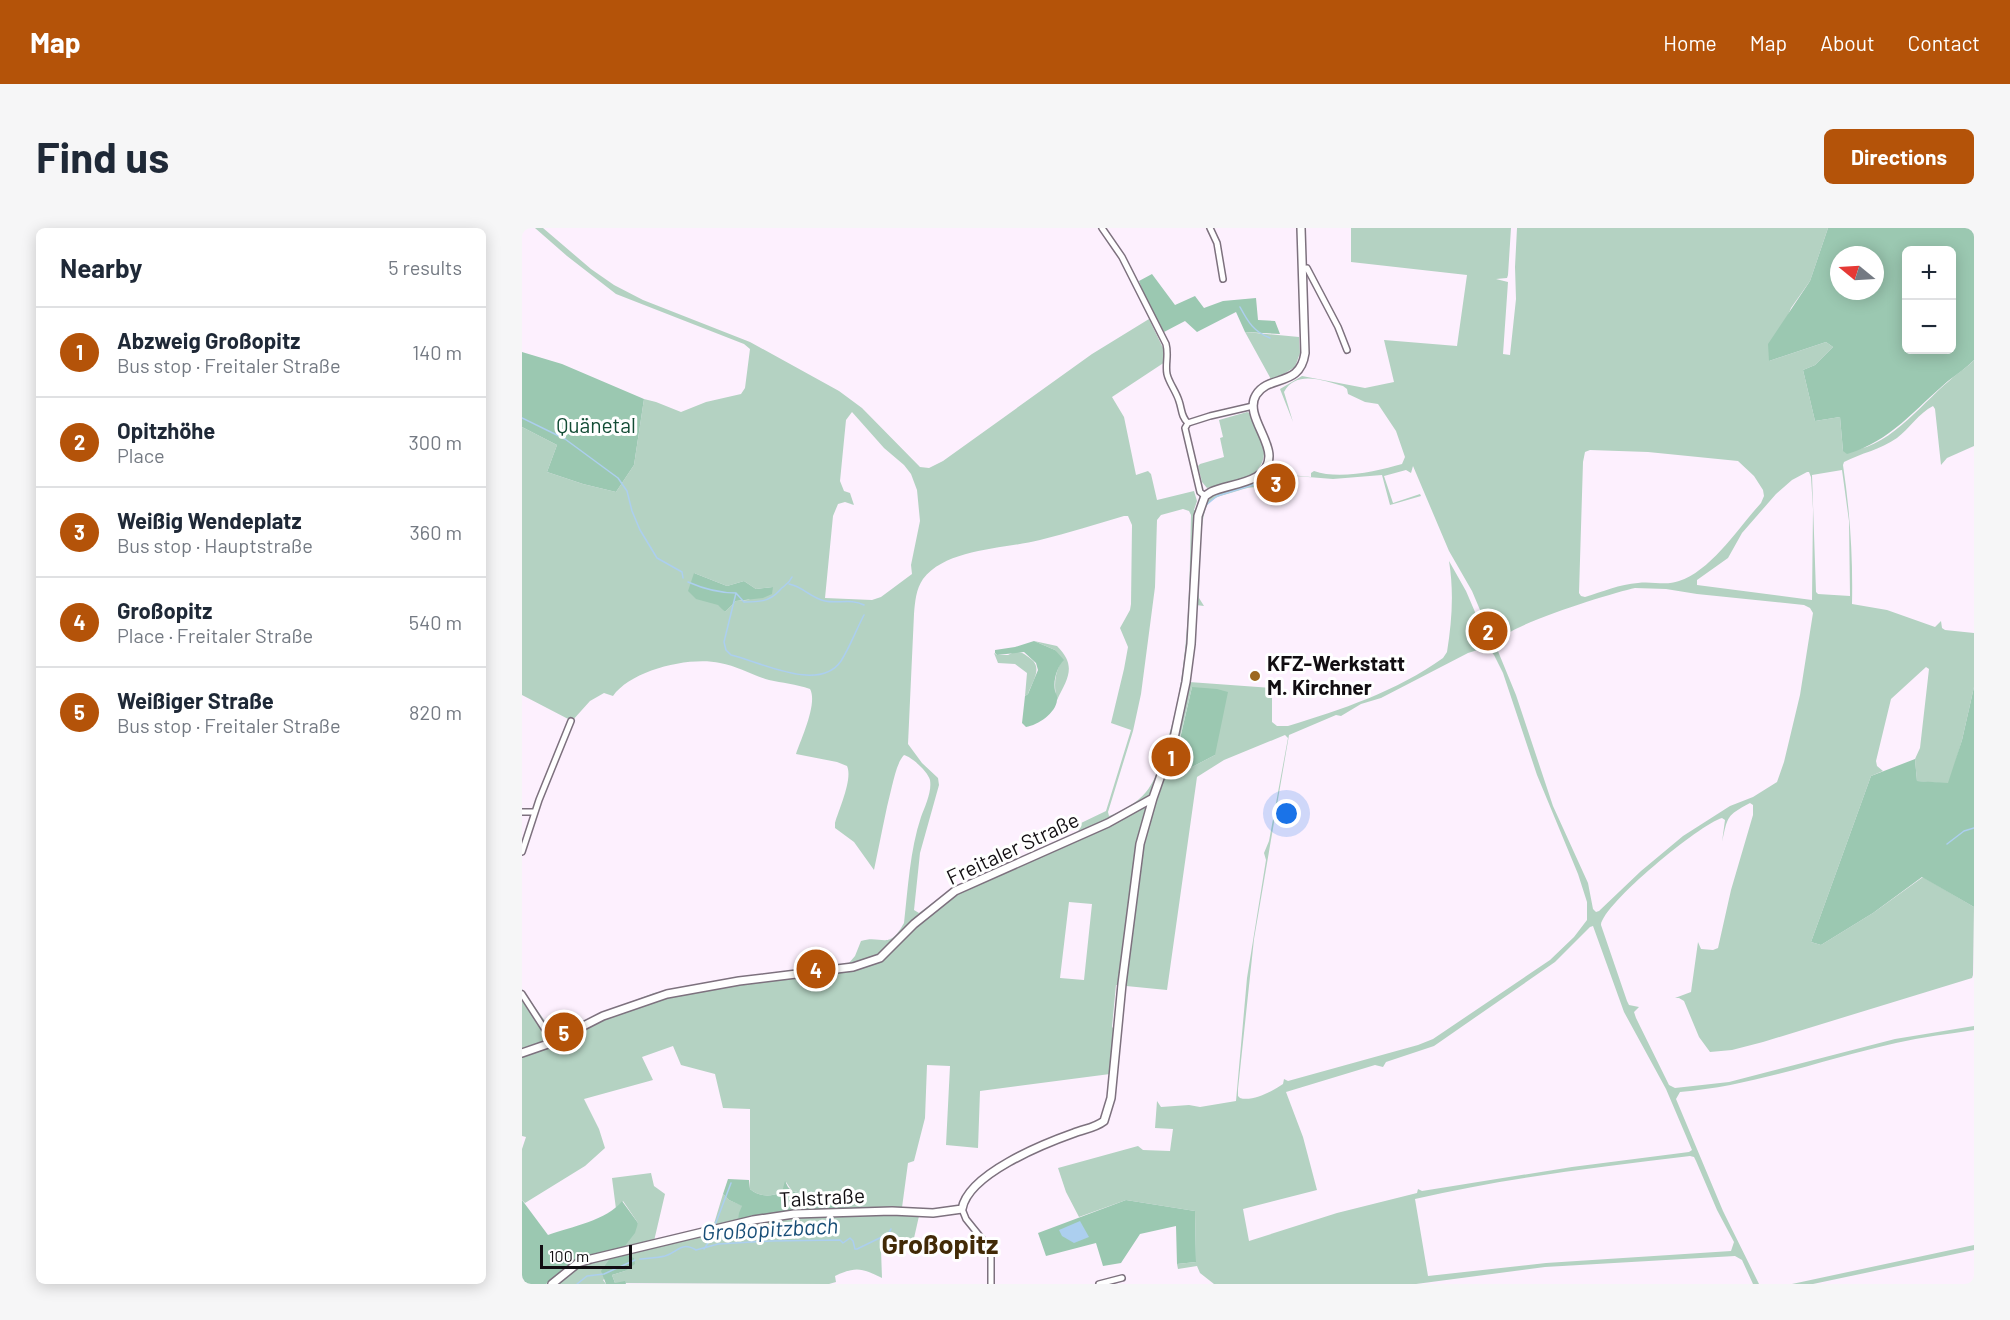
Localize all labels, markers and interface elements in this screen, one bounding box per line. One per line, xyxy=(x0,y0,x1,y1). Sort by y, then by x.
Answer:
text: Map xyxy=(30,25,81,59)
text: Home xyxy=(1663,30,1717,55)
text: Map xyxy=(1750,30,1787,55)
text: About xyxy=(1820,30,1875,55)
text: Contact xyxy=(1908,30,1980,55)
button: Directions xyxy=(1824,129,1974,184)
text: Find us xyxy=(36,131,169,181)
north arrow xyxy=(1830,246,1884,300)
map controls xyxy=(1902,246,1956,354)
button: + xyxy=(1902,246,1956,300)
text: Nearby xyxy=(60,252,142,283)
text: 5 results xyxy=(388,255,462,279)
button: − xyxy=(1902,300,1956,354)
text: Abzweig Großopitz xyxy=(117,327,300,353)
text: 1 xyxy=(76,340,83,364)
text: 140 m xyxy=(412,340,462,364)
text: Bus stop · Freitaler Straße xyxy=(117,353,341,377)
park label: Quänetal xyxy=(556,412,636,437)
text: Opitzhöhe xyxy=(117,417,215,443)
text: 2 xyxy=(74,430,85,454)
text: 300 m xyxy=(409,430,462,454)
text: Place xyxy=(117,443,165,467)
pin: 3 xyxy=(1256,460,1296,506)
text: Weißig Wendeplatz xyxy=(117,507,302,533)
text: 3 xyxy=(74,520,85,544)
text: 360 m xyxy=(410,520,462,544)
text: Bus stop · Hauptstraße xyxy=(117,533,313,557)
text: Großopitz xyxy=(117,597,212,623)
pin: 2 xyxy=(1468,608,1508,654)
text: 4 xyxy=(73,610,86,634)
text: 540 m xyxy=(409,610,462,634)
text: Place · Freitaler Straße xyxy=(117,623,313,647)
place label: KFZ-Werkstatt M. Kirchner xyxy=(1267,650,1405,699)
marker: KFZ-Werkstatt M. Kirchner xyxy=(1248,669,1262,683)
text: Weißiger Straße xyxy=(117,687,274,713)
text: 5 xyxy=(74,700,85,724)
text: 820 m xyxy=(409,700,462,724)
text: Bus stop · Freitaler Straße xyxy=(117,713,341,737)
pin: 1 xyxy=(1152,734,1190,780)
your location xyxy=(1272,799,1301,828)
street label: Freitaler Straße xyxy=(942,806,1083,889)
pin: 4 xyxy=(796,946,836,992)
pin: 5 xyxy=(544,1010,584,1054)
street label: Talstraße xyxy=(778,1182,866,1211)
water label: Großopitzbach xyxy=(701,1211,839,1245)
district label: Großopitz xyxy=(882,1227,999,1259)
scale bar xyxy=(540,1242,632,1270)
text: 100 m xyxy=(549,1246,589,1265)

